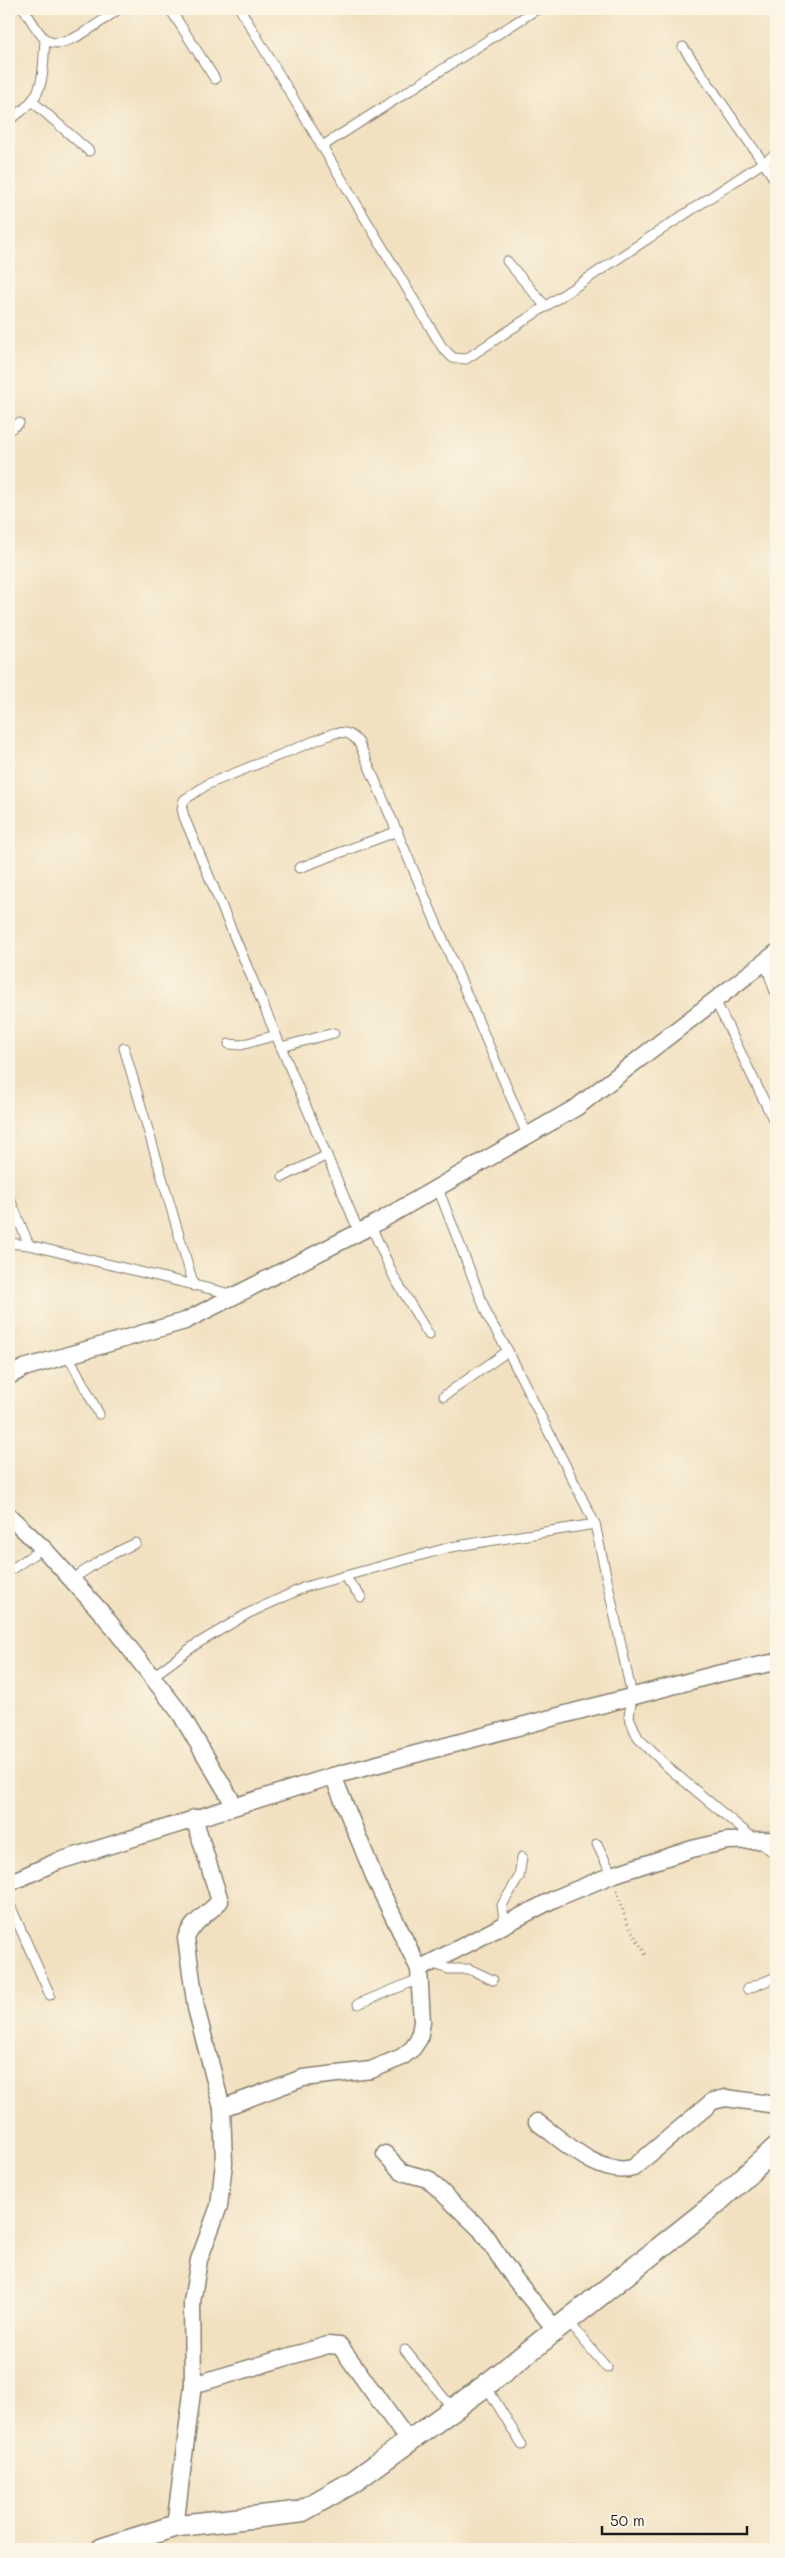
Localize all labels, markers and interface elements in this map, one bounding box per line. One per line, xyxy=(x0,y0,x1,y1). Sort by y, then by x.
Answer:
scale bar xyxy=(602,2503,748,2535)
text: 50 m xyxy=(610,2510,645,2530)

